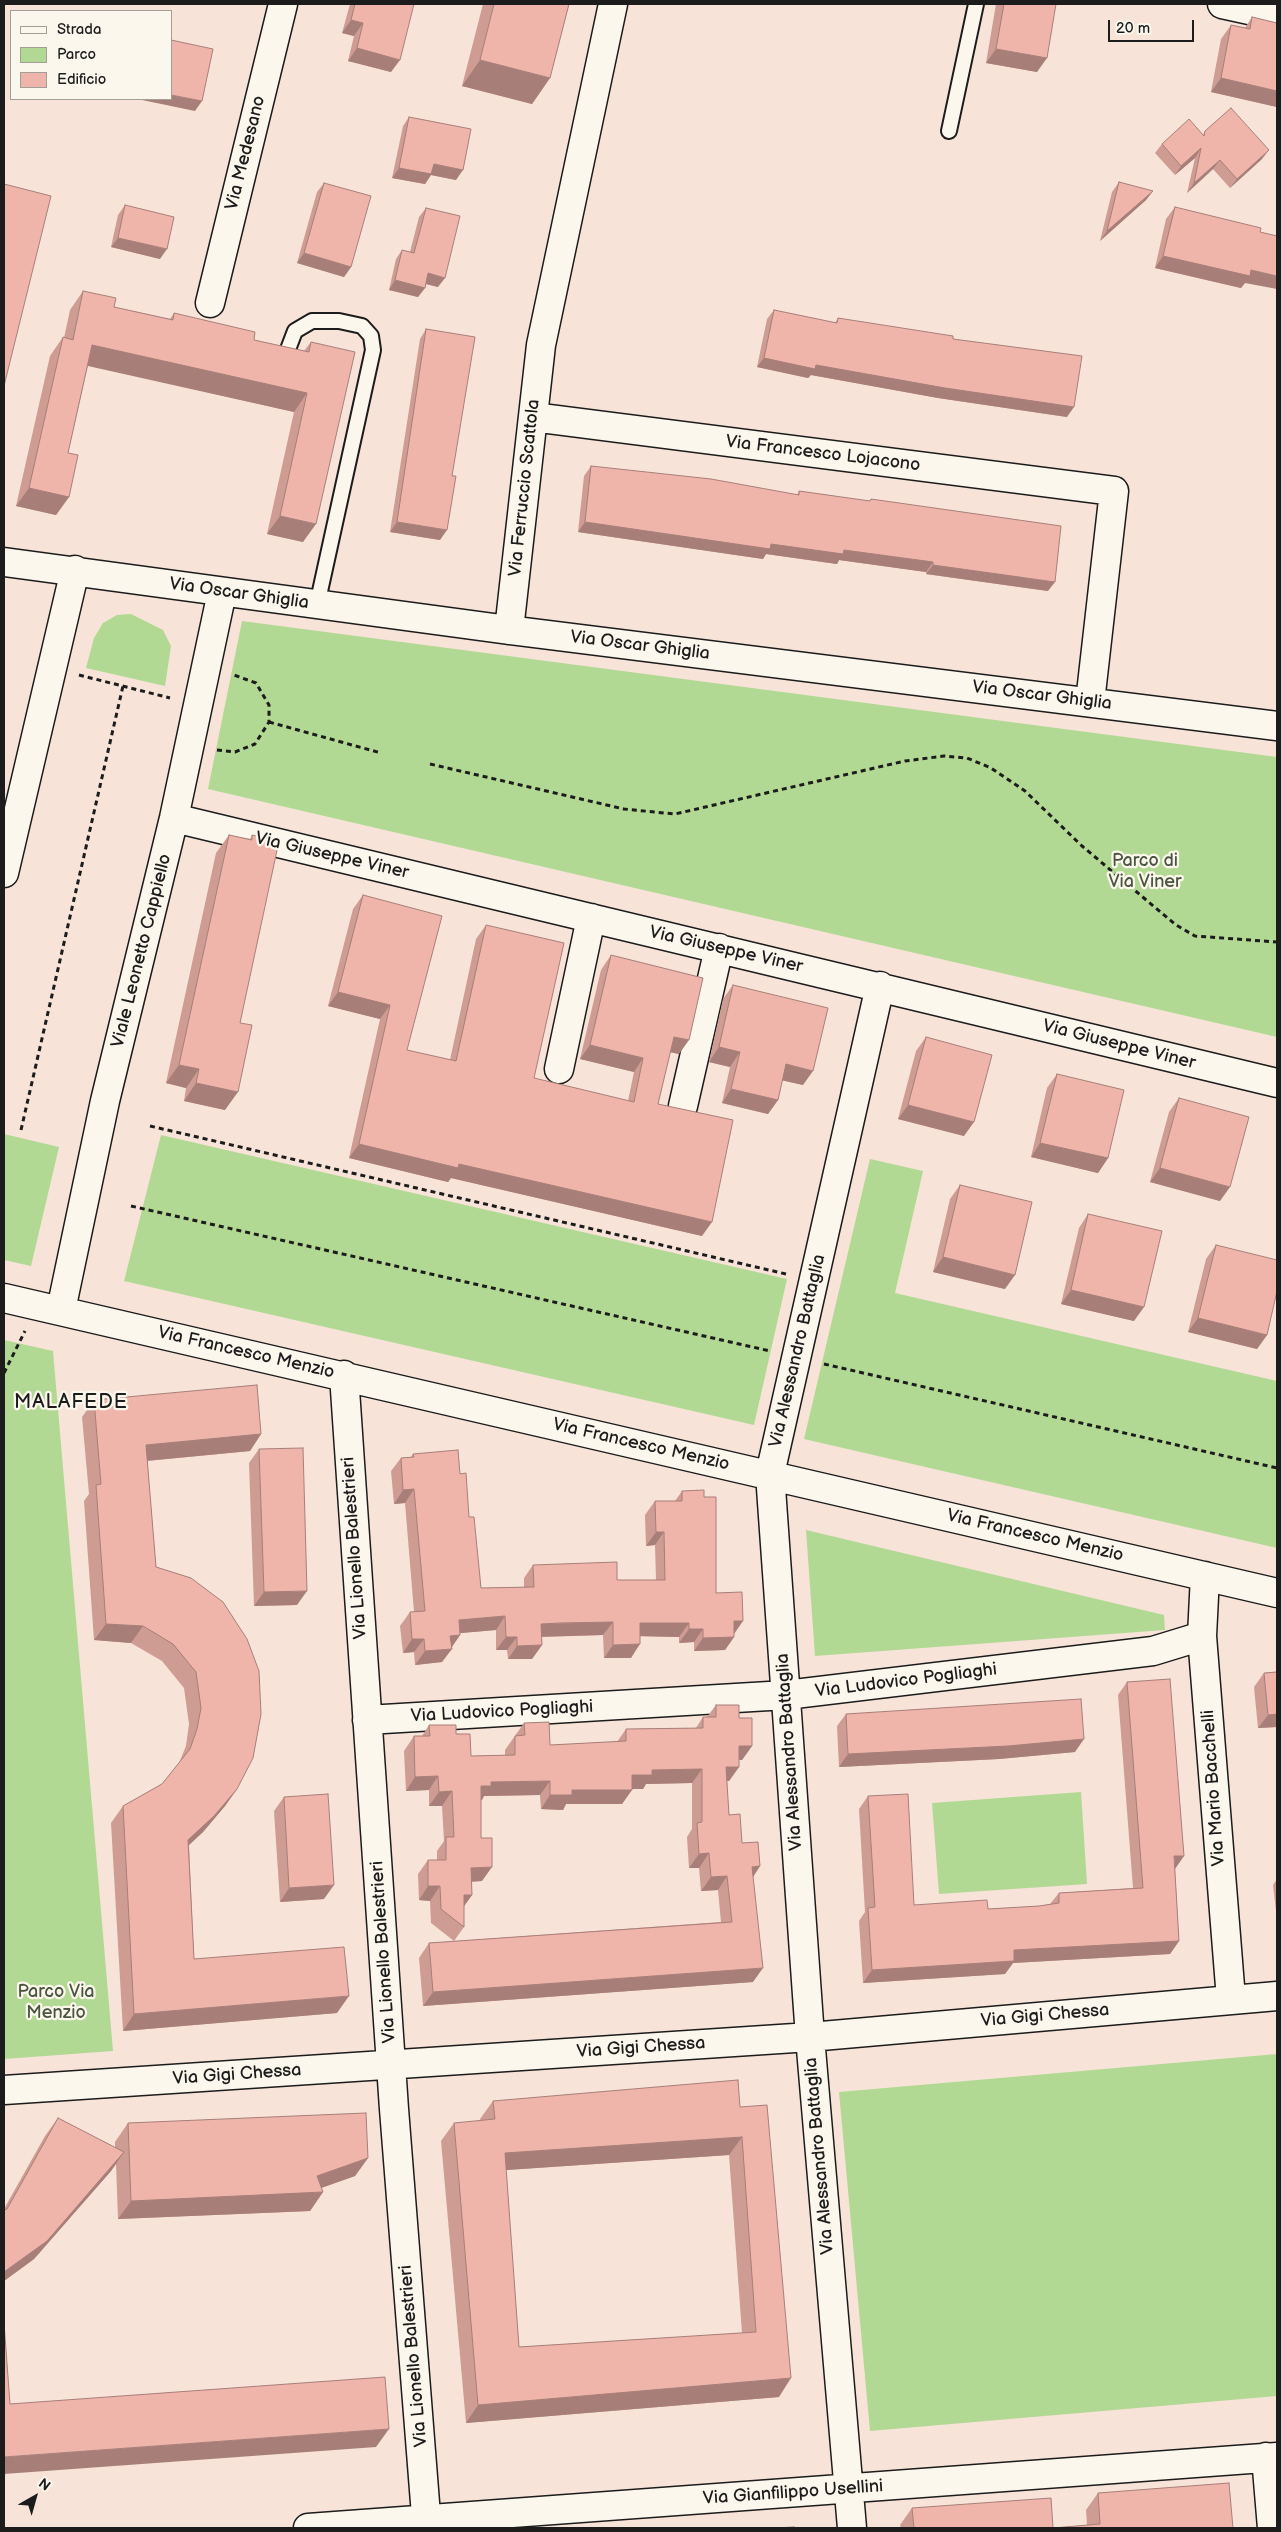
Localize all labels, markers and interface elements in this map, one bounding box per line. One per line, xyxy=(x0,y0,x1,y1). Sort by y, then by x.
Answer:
legend xyxy=(10,10,172,100)
scale bar xyxy=(1111,10,1197,42)
text: 20 m xyxy=(1116,19,1150,38)
text: Strada xyxy=(57,20,101,39)
text: Parco xyxy=(57,45,96,64)
text: Edificio xyxy=(57,70,106,89)
street label: Via Medesano xyxy=(221,94,271,212)
street label: Via Ferruccio Scattola xyxy=(505,398,545,578)
street label: Via Francesco Lojacono xyxy=(725,431,921,477)
street label: Via Oscar Ghiglia xyxy=(168,574,310,614)
street label: Via Oscar Ghiglia xyxy=(569,627,711,665)
street label: Via Oscar Ghiglia xyxy=(971,677,1113,715)
street label: Via Giuseppe Viner xyxy=(253,828,411,884)
park label: Parco di Via Viner xyxy=(1108,850,1182,892)
street label: Viale Leonetto Cappiello xyxy=(107,852,177,1050)
street label: Via Giuseppe Viner xyxy=(647,922,805,978)
street label: Via Giuseppe Viner xyxy=(1040,1016,1198,1074)
street label: Via Alessandro Battaglia xyxy=(765,1252,831,1450)
street label: Via Francesco Menzio xyxy=(155,1322,337,1384)
district label: MALAFEDE xyxy=(13,1391,129,1415)
street label: Via Francesco Menzio xyxy=(550,1414,732,1476)
street label: Via Lionello Balestrieri xyxy=(338,1456,372,1640)
street label: Via Francesco Menzio xyxy=(944,1505,1126,1567)
street label: Via Alessandro Battaglia xyxy=(772,1653,808,1851)
street label: Via Ludovico Pogliaghi xyxy=(814,1659,998,1703)
street label: Via Ludovico Pogliaghi xyxy=(410,1696,594,1728)
street label: Via Mario Bacchelli xyxy=(1198,1709,1230,1867)
street label: Via Lionello Balestrieri xyxy=(367,1860,401,2044)
park label: Parco Via Menzio xyxy=(17,1981,95,2024)
street label: Via Gigi Chessa xyxy=(980,2000,1110,2032)
street label: Via Gigi Chessa xyxy=(576,2033,706,2063)
street label: Via Alessandro Battaglia xyxy=(801,2057,839,2255)
street label: Via Gigi Chessa xyxy=(172,2060,302,2090)
street label: Via Lionello Balestrieri xyxy=(395,2264,433,2448)
north arrow xyxy=(10,2472,60,2522)
text: N xyxy=(35,2475,54,2495)
street label: Via Gianfilippo Usellini xyxy=(702,2476,884,2510)

